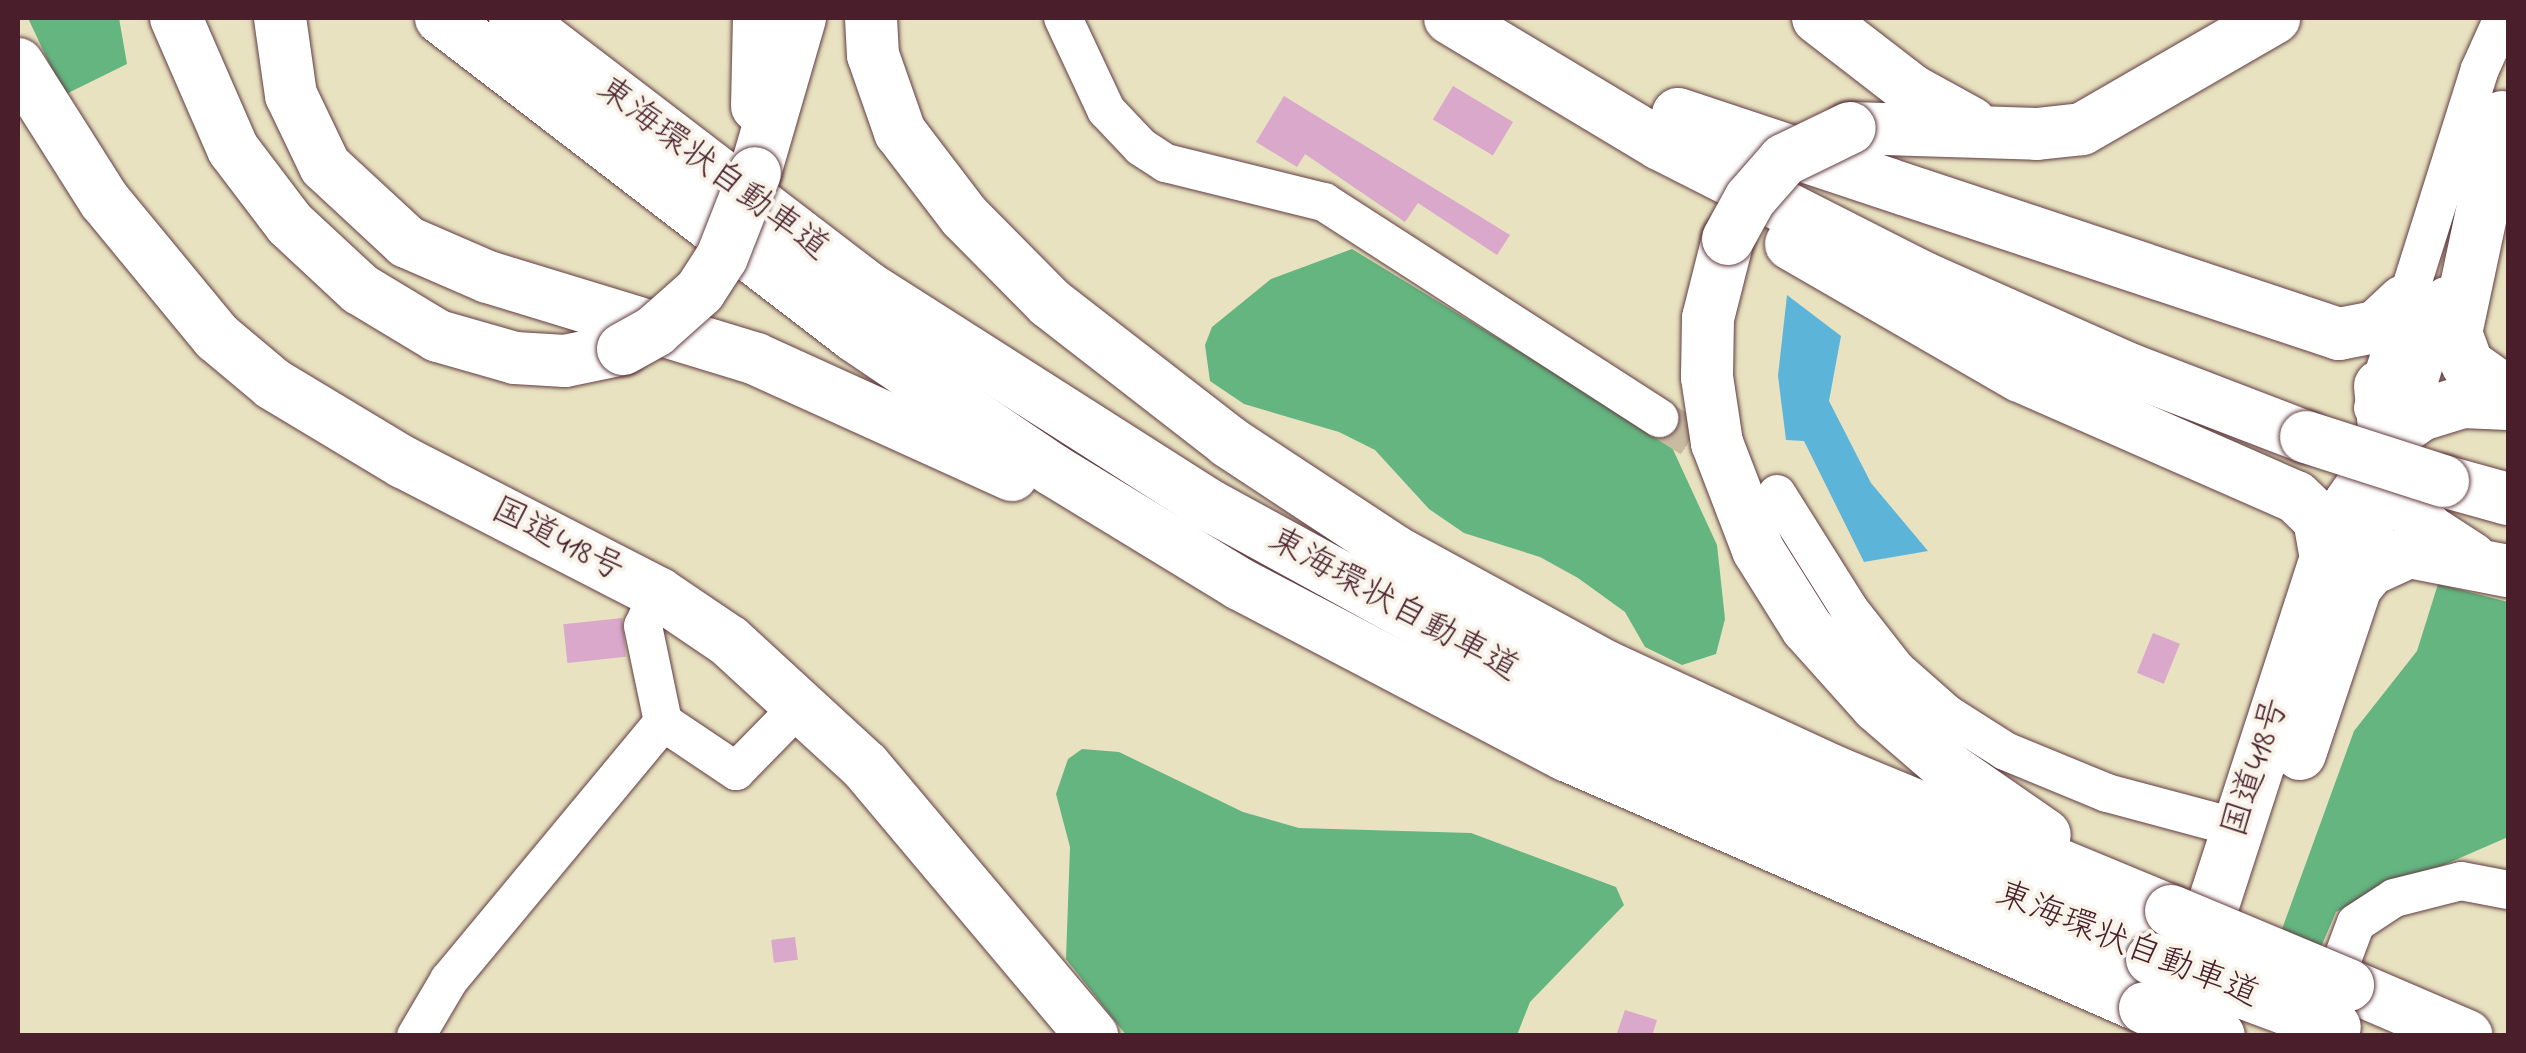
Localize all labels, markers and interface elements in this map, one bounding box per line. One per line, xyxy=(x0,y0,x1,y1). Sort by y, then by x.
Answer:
street label: 東海環状自動車道 xyxy=(588,69,836,271)
street label: 国道418号 xyxy=(483,490,631,592)
street label: 東海環状自動車道 xyxy=(1260,520,1526,692)
street label: 国道418号 xyxy=(2215,693,2299,843)
street label: 東海環状自動車道 xyxy=(1989,874,2265,1018)

